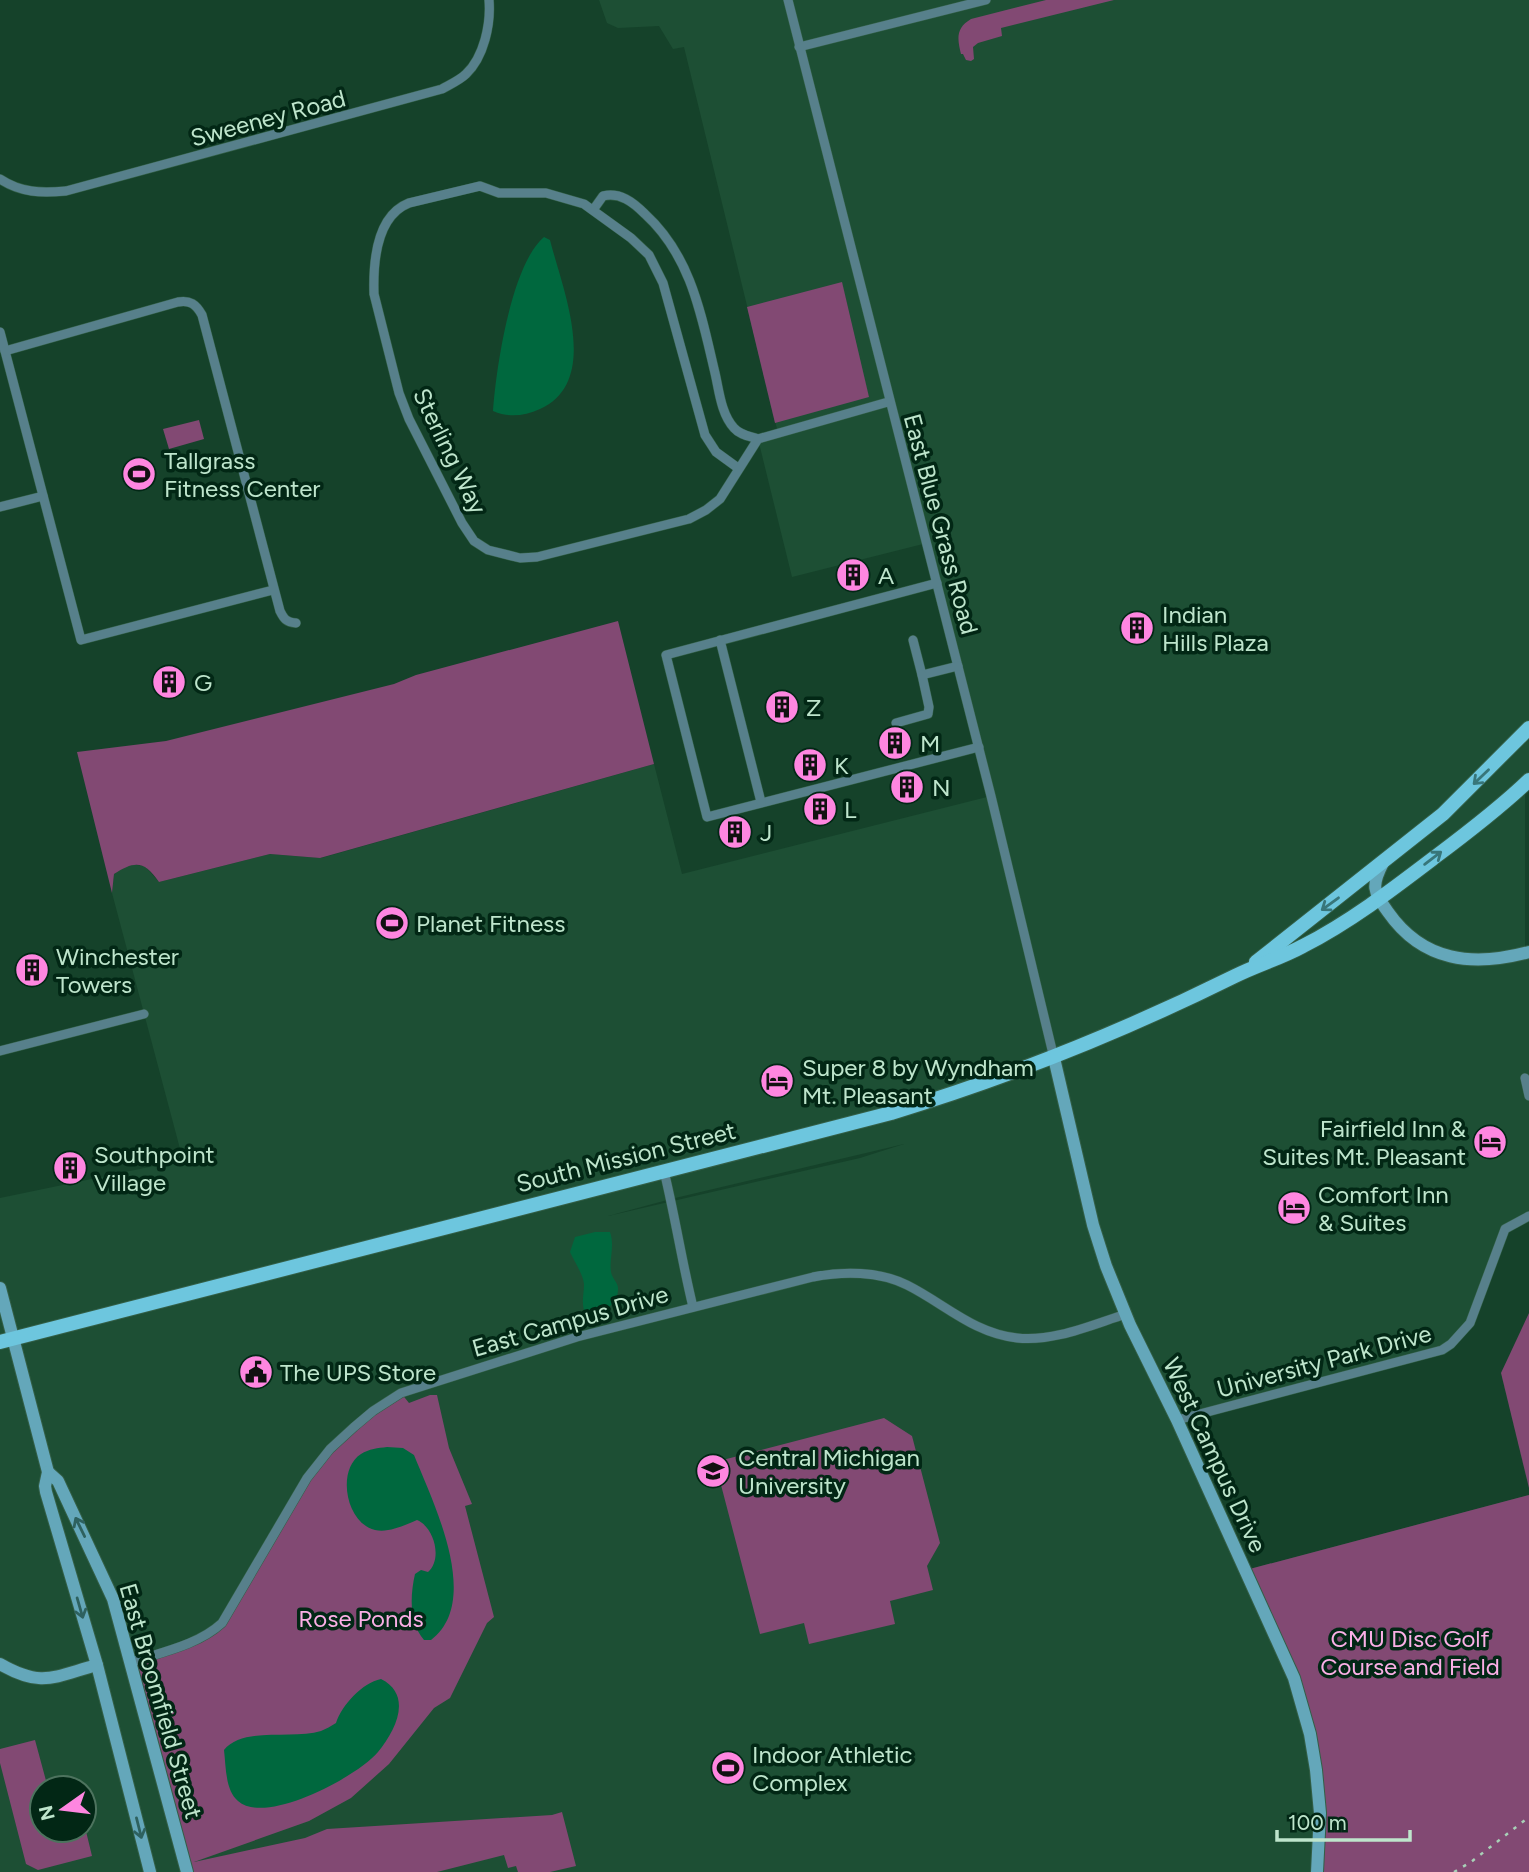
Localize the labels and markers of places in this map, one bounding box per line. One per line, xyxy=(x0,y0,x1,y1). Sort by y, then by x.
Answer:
place label: Tallgrass Fitness Center xyxy=(164,446,320,503)
sports icon: Tallgrass Fitness Center xyxy=(120,455,158,493)
building icon: A xyxy=(834,556,872,594)
place label: A xyxy=(878,561,895,590)
place label: Indian Hills Plaza xyxy=(1162,600,1269,657)
building icon: Indian Hills Plaza xyxy=(1118,609,1156,647)
building icon: G xyxy=(150,663,188,701)
place label: G xyxy=(194,668,212,697)
building icon: Z xyxy=(763,688,801,726)
place label: Z xyxy=(806,693,821,722)
building icon: M xyxy=(876,724,914,762)
place label: M xyxy=(920,729,940,758)
building icon: K xyxy=(791,746,829,784)
place label: K xyxy=(834,751,849,780)
building icon: N xyxy=(888,768,926,806)
place label: N xyxy=(932,773,951,802)
building icon: L xyxy=(801,790,839,828)
place label: L xyxy=(844,795,857,824)
building icon: J xyxy=(716,813,754,851)
place label: J xyxy=(760,818,772,847)
sports icon: Planet Fitness xyxy=(373,904,411,942)
place label: Planet Fitness xyxy=(416,909,565,938)
place label: Winchester Towers xyxy=(56,942,179,999)
building icon: Winchester Towers xyxy=(13,951,51,989)
place label: Super 8 by Wyndham Mt. Pleasant xyxy=(802,1053,1034,1110)
hotel icon: Super 8 by Wyndham Mt. Pleasant xyxy=(758,1062,796,1100)
place label: Fairfield Inn & Suites Mt. Pleasant xyxy=(1262,1114,1467,1171)
hotel icon: Fairfield Inn & Suites Mt. Pleasant xyxy=(1471,1123,1509,1161)
place label: Southpoint Village xyxy=(94,1140,215,1197)
building icon: Southpoint Village xyxy=(51,1149,89,1187)
place label: Comfort Inn & Suites xyxy=(1318,1180,1449,1237)
hotel icon: Comfort Inn & Suites xyxy=(1275,1189,1313,1227)
public building icon: The UPS Store xyxy=(237,1353,275,1391)
place label: The UPS Store xyxy=(280,1358,436,1387)
place label: Central Michigan University xyxy=(738,1443,920,1500)
school or university icon: Central Michigan University xyxy=(694,1452,732,1490)
place label: Indoor Athletic Complex xyxy=(752,1740,913,1797)
sports icon: Indoor Athletic Complex xyxy=(709,1749,747,1787)

